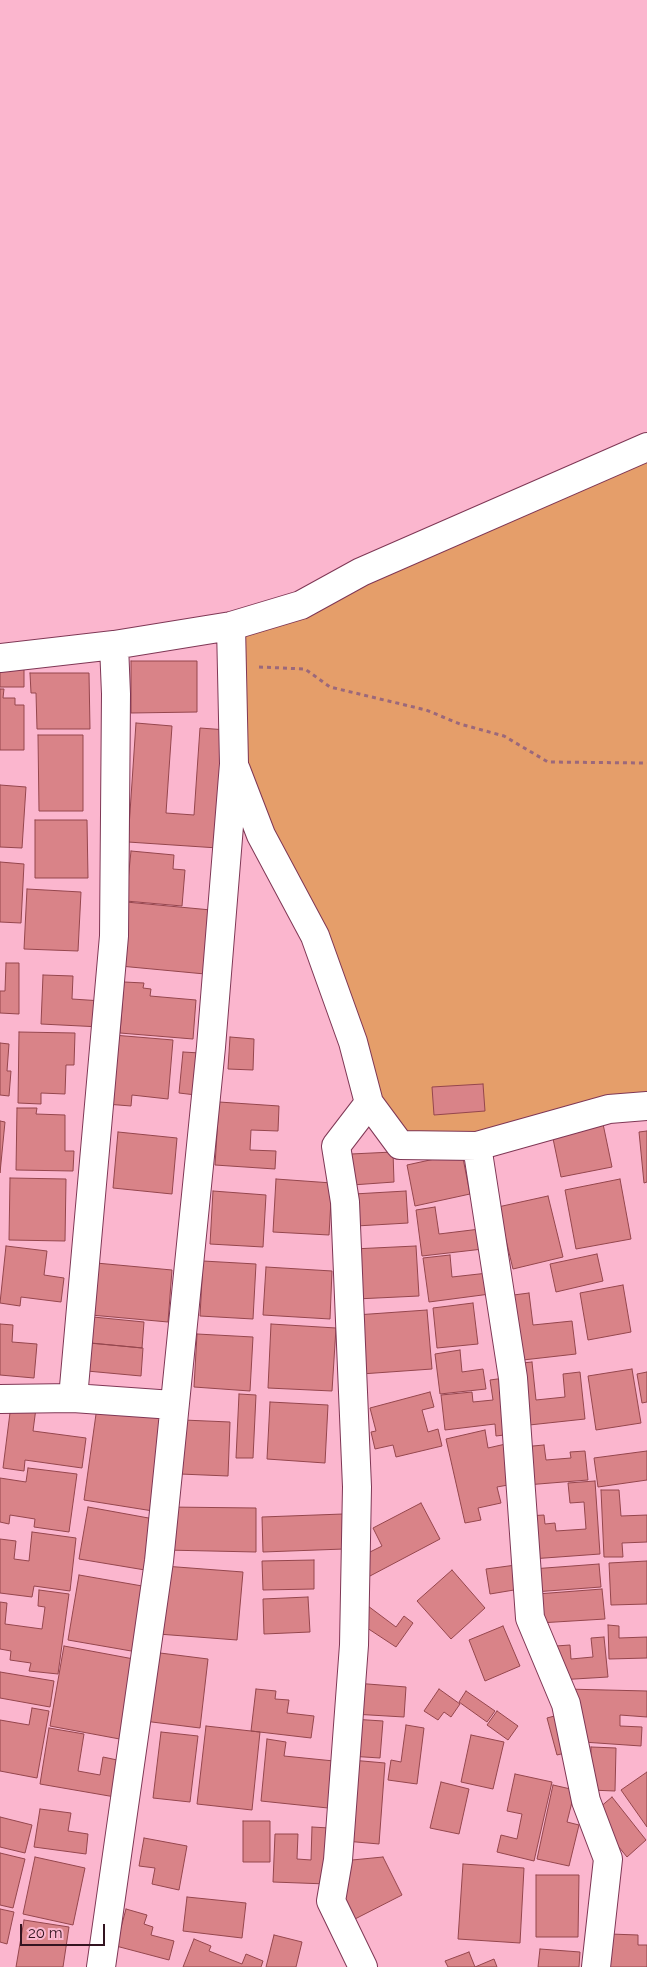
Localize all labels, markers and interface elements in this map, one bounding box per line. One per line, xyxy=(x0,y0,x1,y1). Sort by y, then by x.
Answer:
scale bar xyxy=(22,1914,108,1946)
text: 20 m xyxy=(28,1924,63,1942)

